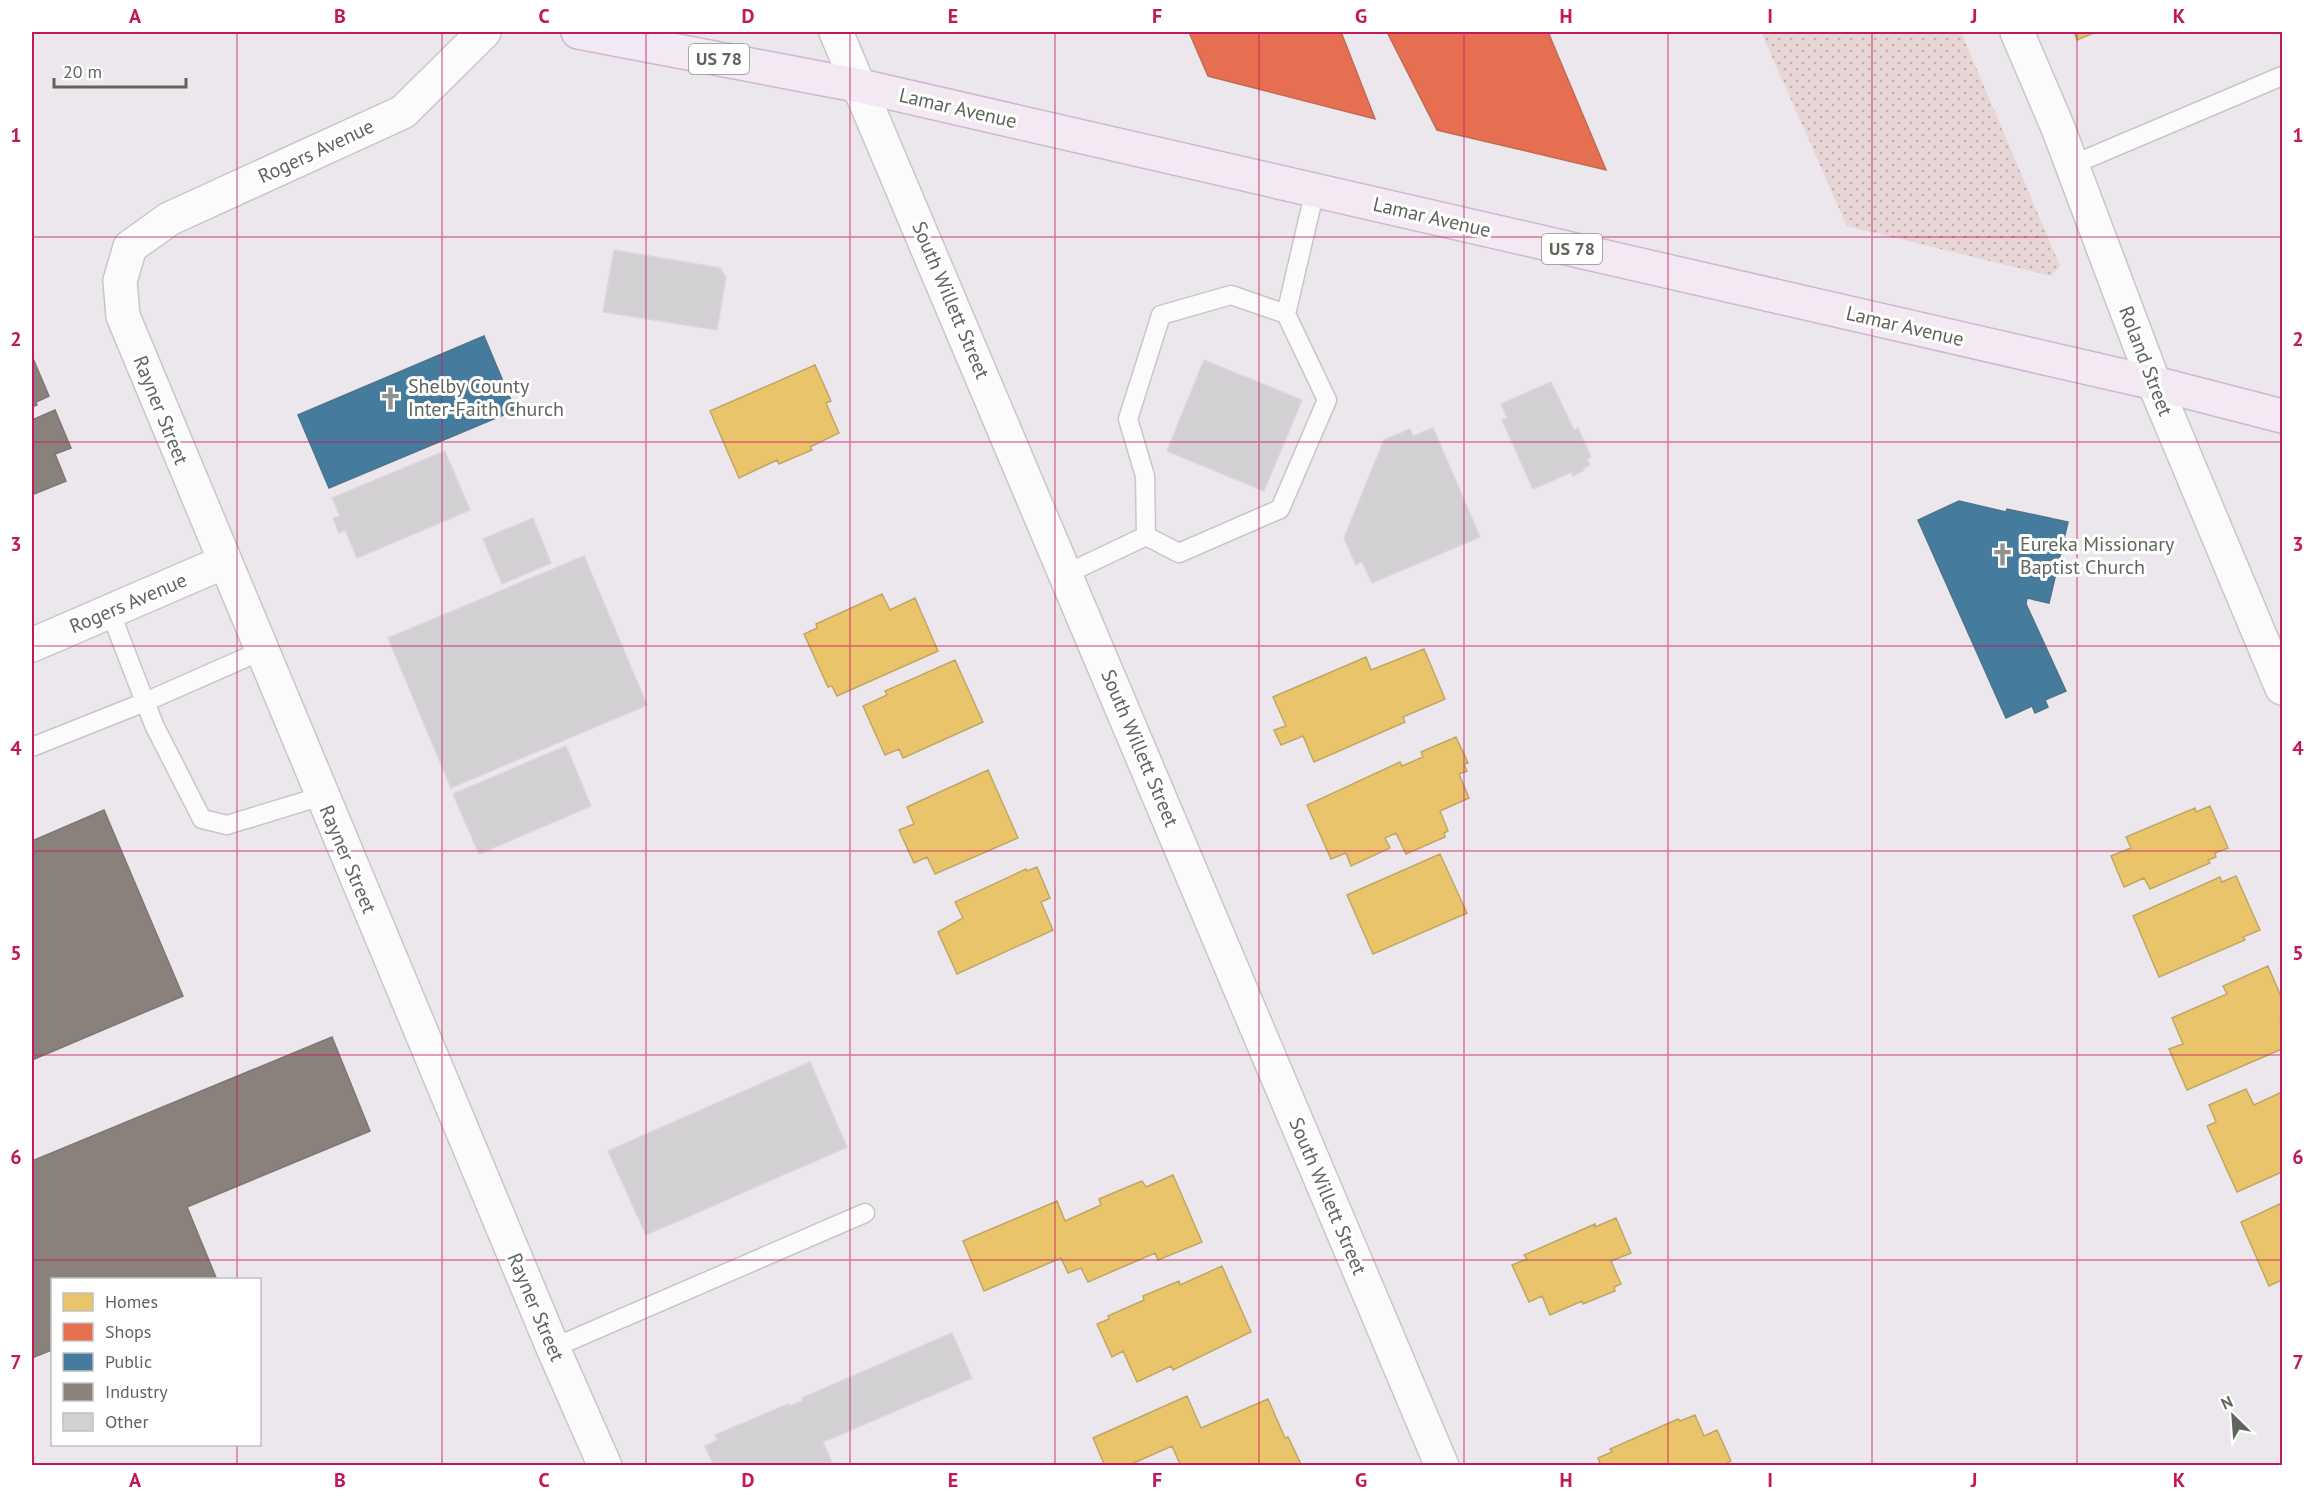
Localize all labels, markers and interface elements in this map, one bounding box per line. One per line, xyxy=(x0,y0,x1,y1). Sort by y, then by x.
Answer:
text: A xyxy=(129,3,142,29)
text: B xyxy=(334,3,346,29)
text: C xyxy=(538,3,550,29)
text: D xyxy=(742,3,755,29)
text: E xyxy=(948,3,958,29)
text: F xyxy=(1152,3,1162,29)
text: G xyxy=(1355,3,1367,29)
text: H xyxy=(1559,3,1573,29)
text: I xyxy=(1767,3,1773,29)
text: J xyxy=(1970,3,1977,29)
text: K xyxy=(2173,3,2186,29)
road number: US 78 xyxy=(689,44,749,74)
scale bar xyxy=(54,51,186,89)
text: 20 m xyxy=(63,60,102,83)
street label: Lamar Avenue xyxy=(897,82,1019,134)
street label: Rogers Avenue xyxy=(254,113,378,189)
text: 1 xyxy=(10,122,22,148)
text: 1 xyxy=(2292,122,2304,148)
street label: Lamar Avenue xyxy=(1371,191,1493,243)
street label: South Willett Street xyxy=(906,217,996,383)
road number: US 78 xyxy=(1542,234,1602,264)
street label: Lamar Avenue xyxy=(1844,300,1966,352)
street label: Roland Street xyxy=(2113,302,2179,420)
text: 2 xyxy=(10,326,22,352)
text: 2 xyxy=(2292,326,2304,352)
street label: Rayner Street xyxy=(127,352,195,469)
place label: Shelby County Inter-Faith Church xyxy=(408,373,564,422)
church icon: Shelby County Inter-Faith Church xyxy=(377,385,403,411)
text: 3 xyxy=(10,531,22,557)
place label: Eureka Missionary Baptist Church xyxy=(2020,531,2175,580)
text: 3 xyxy=(2292,531,2304,557)
church icon: Eureka Missionary Baptist Church xyxy=(1989,542,2015,568)
street label: Rogers Avenue xyxy=(65,567,191,639)
street label: South Willett Street xyxy=(1095,665,1185,831)
text: 4 xyxy=(10,735,22,761)
text: 4 xyxy=(2292,735,2304,761)
street label: Rayner Street xyxy=(314,801,383,917)
text: 5 xyxy=(10,940,22,966)
text: 5 xyxy=(2292,940,2304,966)
street label: South Willett Street xyxy=(1283,1113,1373,1279)
text: 6 xyxy=(10,1144,22,1170)
text: 6 xyxy=(2292,1144,2304,1170)
street label: Rayner Street xyxy=(502,1249,571,1365)
legend xyxy=(51,1278,261,1446)
text: Homes xyxy=(105,1290,158,1313)
text: Shops xyxy=(105,1320,151,1343)
text: 7 xyxy=(10,1349,22,1375)
text: 7 xyxy=(2292,1349,2304,1375)
text: Public xyxy=(105,1350,152,1373)
text: Industry xyxy=(105,1380,168,1403)
north arrow xyxy=(2203,1386,2263,1446)
text: N xyxy=(2218,1391,2236,1414)
text: Other xyxy=(105,1410,149,1433)
text: A xyxy=(129,1467,142,1493)
text: B xyxy=(334,1467,346,1493)
text: C xyxy=(538,1467,550,1493)
text: D xyxy=(742,1467,755,1493)
text: E xyxy=(948,1467,958,1493)
text: F xyxy=(1152,1467,1162,1493)
text: G xyxy=(1355,1467,1367,1493)
text: H xyxy=(1559,1467,1573,1493)
text: I xyxy=(1767,1467,1773,1493)
text: J xyxy=(1970,1467,1977,1493)
text: K xyxy=(2173,1467,2186,1493)

